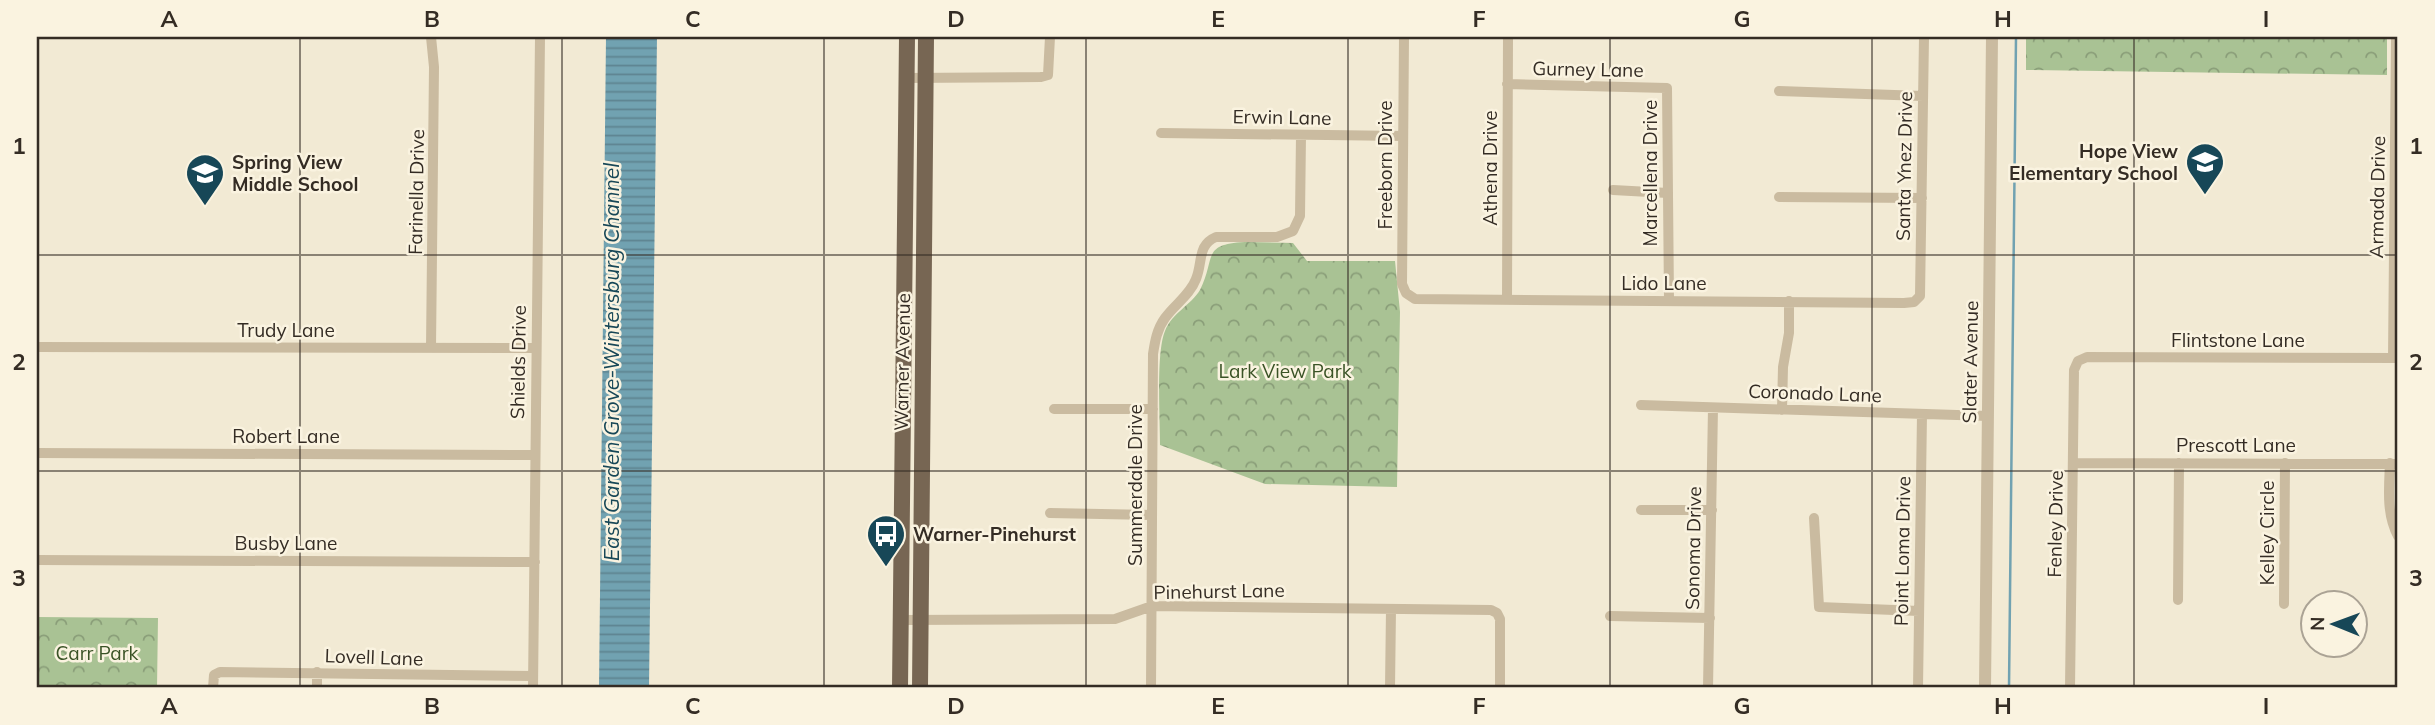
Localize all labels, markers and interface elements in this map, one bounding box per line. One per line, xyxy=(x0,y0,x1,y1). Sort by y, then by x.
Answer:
text: A xyxy=(160,4,178,33)
text: B xyxy=(424,4,440,33)
text: C xyxy=(685,4,701,33)
text: D xyxy=(947,4,965,33)
text: E xyxy=(1211,4,1225,33)
text: F xyxy=(1472,4,1486,33)
text: G xyxy=(1733,4,1751,33)
text: H xyxy=(1994,4,2012,33)
text: I xyxy=(2263,4,2269,33)
street label: Gurney Lane xyxy=(1532,56,1644,82)
street label: Santa Ynez Drive xyxy=(1891,91,1917,241)
street label: Freeborn Drive xyxy=(1373,100,1397,230)
street label: Marcellena Drive xyxy=(1638,100,1662,246)
street label: Erwin Lane xyxy=(1232,104,1332,130)
street label: Athena Drive xyxy=(1478,110,1502,226)
street label: Farinella Drive xyxy=(403,129,429,255)
text: 1 xyxy=(12,131,26,160)
text: 1 xyxy=(2409,131,2423,160)
street label: Armada Drive xyxy=(2364,135,2390,259)
place label: Hope View Elementary School xyxy=(2009,139,2178,185)
school or university icon: Hope View Elementary School xyxy=(2184,141,2226,196)
place label: Spring View Middle School xyxy=(232,150,358,196)
school or university icon: Spring View Middle School xyxy=(184,152,226,207)
water label: East Garden Grove-Wintersburg Channel xyxy=(598,163,624,561)
street label: Lido Lane xyxy=(1621,271,1707,295)
street label: Warner Avenue xyxy=(889,293,915,431)
street label: Slater Avenue xyxy=(1957,300,1983,424)
street label: Shields Drive xyxy=(505,305,531,419)
street label: Trudy Lane xyxy=(237,318,335,342)
street label: Flintstone Lane xyxy=(2171,328,2305,352)
text: 2 xyxy=(12,347,26,376)
text: 2 xyxy=(2409,347,2423,376)
park label: Lark View Park xyxy=(1219,359,1352,383)
street label: Coronado Lane xyxy=(1748,379,1882,407)
street label: Summerdale Drive xyxy=(1123,404,1147,566)
street label: Robert Lane xyxy=(232,424,340,448)
street label: Prescott Lane xyxy=(2176,433,2296,457)
street label: Fenley Drive xyxy=(2042,470,2068,578)
street label: Point Loma Drive xyxy=(1889,476,1915,626)
street label: Kelley Circle xyxy=(2255,480,2279,586)
street label: Sonoma Drive xyxy=(1680,486,1706,610)
bus stop icon: Warner-Pinehurst xyxy=(865,513,907,568)
place label: Warner-Pinehurst xyxy=(913,522,1076,546)
street label: Busby Lane xyxy=(235,531,337,555)
text: 3 xyxy=(12,563,26,592)
text: 3 xyxy=(2409,563,2423,592)
street label: Pinehurst Lane xyxy=(1153,578,1285,604)
north arrow xyxy=(2298,588,2368,658)
text: N xyxy=(2305,616,2329,631)
park label: Carr Park xyxy=(56,641,139,665)
street label: Lovell Lane xyxy=(324,643,424,671)
text: A xyxy=(160,691,178,720)
text: B xyxy=(424,691,440,720)
text: C xyxy=(685,691,701,720)
text: D xyxy=(947,691,965,720)
text: E xyxy=(1211,691,1225,720)
text: F xyxy=(1472,691,1486,720)
text: G xyxy=(1733,691,1751,720)
text: H xyxy=(1994,691,2012,720)
text: I xyxy=(2263,691,2269,720)

